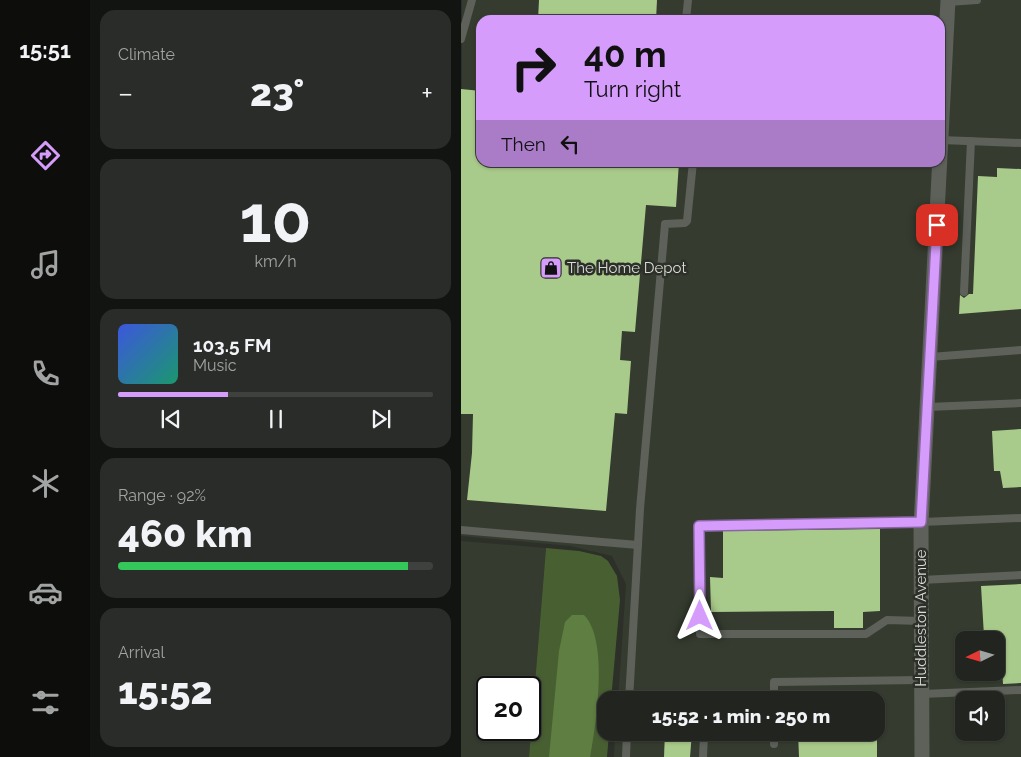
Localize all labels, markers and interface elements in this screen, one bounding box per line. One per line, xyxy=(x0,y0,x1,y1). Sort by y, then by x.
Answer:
text: 40 m xyxy=(584,34,666,75)
icon: right xyxy=(501,35,566,100)
text: 15:51 xyxy=(19,37,71,63)
text: Climate xyxy=(118,45,175,64)
text: 23° xyxy=(250,70,304,115)
text: Turn right xyxy=(584,76,681,102)
text: − xyxy=(118,77,133,110)
text: + xyxy=(421,77,433,110)
icon: left xyxy=(556,130,584,158)
text: Then xyxy=(501,133,546,155)
icon: directions xyxy=(28,138,63,173)
text: 10 xyxy=(239,181,312,257)
pin xyxy=(916,204,958,246)
icon: arrive xyxy=(923,211,951,239)
icon: music xyxy=(28,247,63,282)
text: km/h xyxy=(254,252,297,271)
shop icon: The Home Depot xyxy=(539,256,563,280)
place label: The Home Depot xyxy=(567,259,686,277)
text: 103.5 FM xyxy=(193,334,271,356)
icon: phone xyxy=(28,356,63,391)
text: Music xyxy=(193,356,237,375)
icon: previous xyxy=(157,405,185,433)
icon: pause xyxy=(262,405,290,433)
icon: next xyxy=(367,405,395,433)
icon: climate xyxy=(28,466,63,501)
text: Range · 92% xyxy=(118,486,206,505)
text: 460 km xyxy=(118,511,252,556)
street label: Huddleston Avenue xyxy=(912,549,930,687)
icon: car xyxy=(28,575,63,610)
position arrow xyxy=(673,589,725,641)
north arrow xyxy=(955,631,1005,681)
map controls xyxy=(955,631,1005,741)
text: Arrival xyxy=(118,643,165,662)
text: 15:52 xyxy=(118,668,213,713)
speed limit sign: 20 xyxy=(476,676,541,741)
icon: filters xyxy=(28,685,63,720)
button: sound xyxy=(955,691,1005,741)
text: 15:52 · 1 min · 250 m xyxy=(652,705,830,727)

